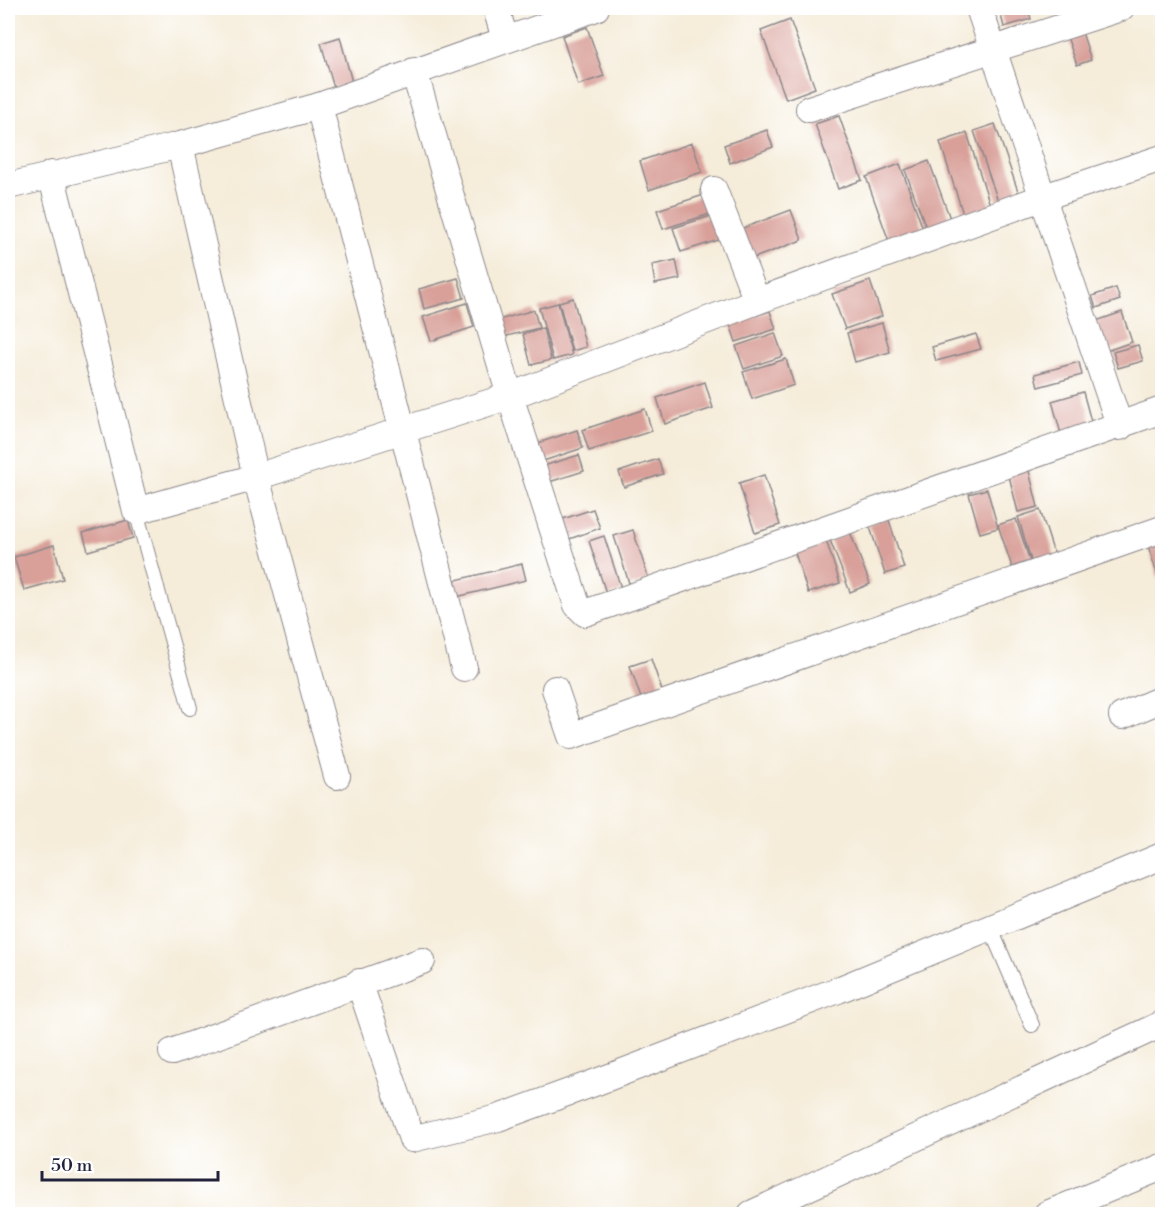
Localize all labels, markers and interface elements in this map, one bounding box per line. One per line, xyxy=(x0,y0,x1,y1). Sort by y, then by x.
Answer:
scale bar xyxy=(42,1144,218,1182)
text: 50 m xyxy=(51,1154,93,1177)

